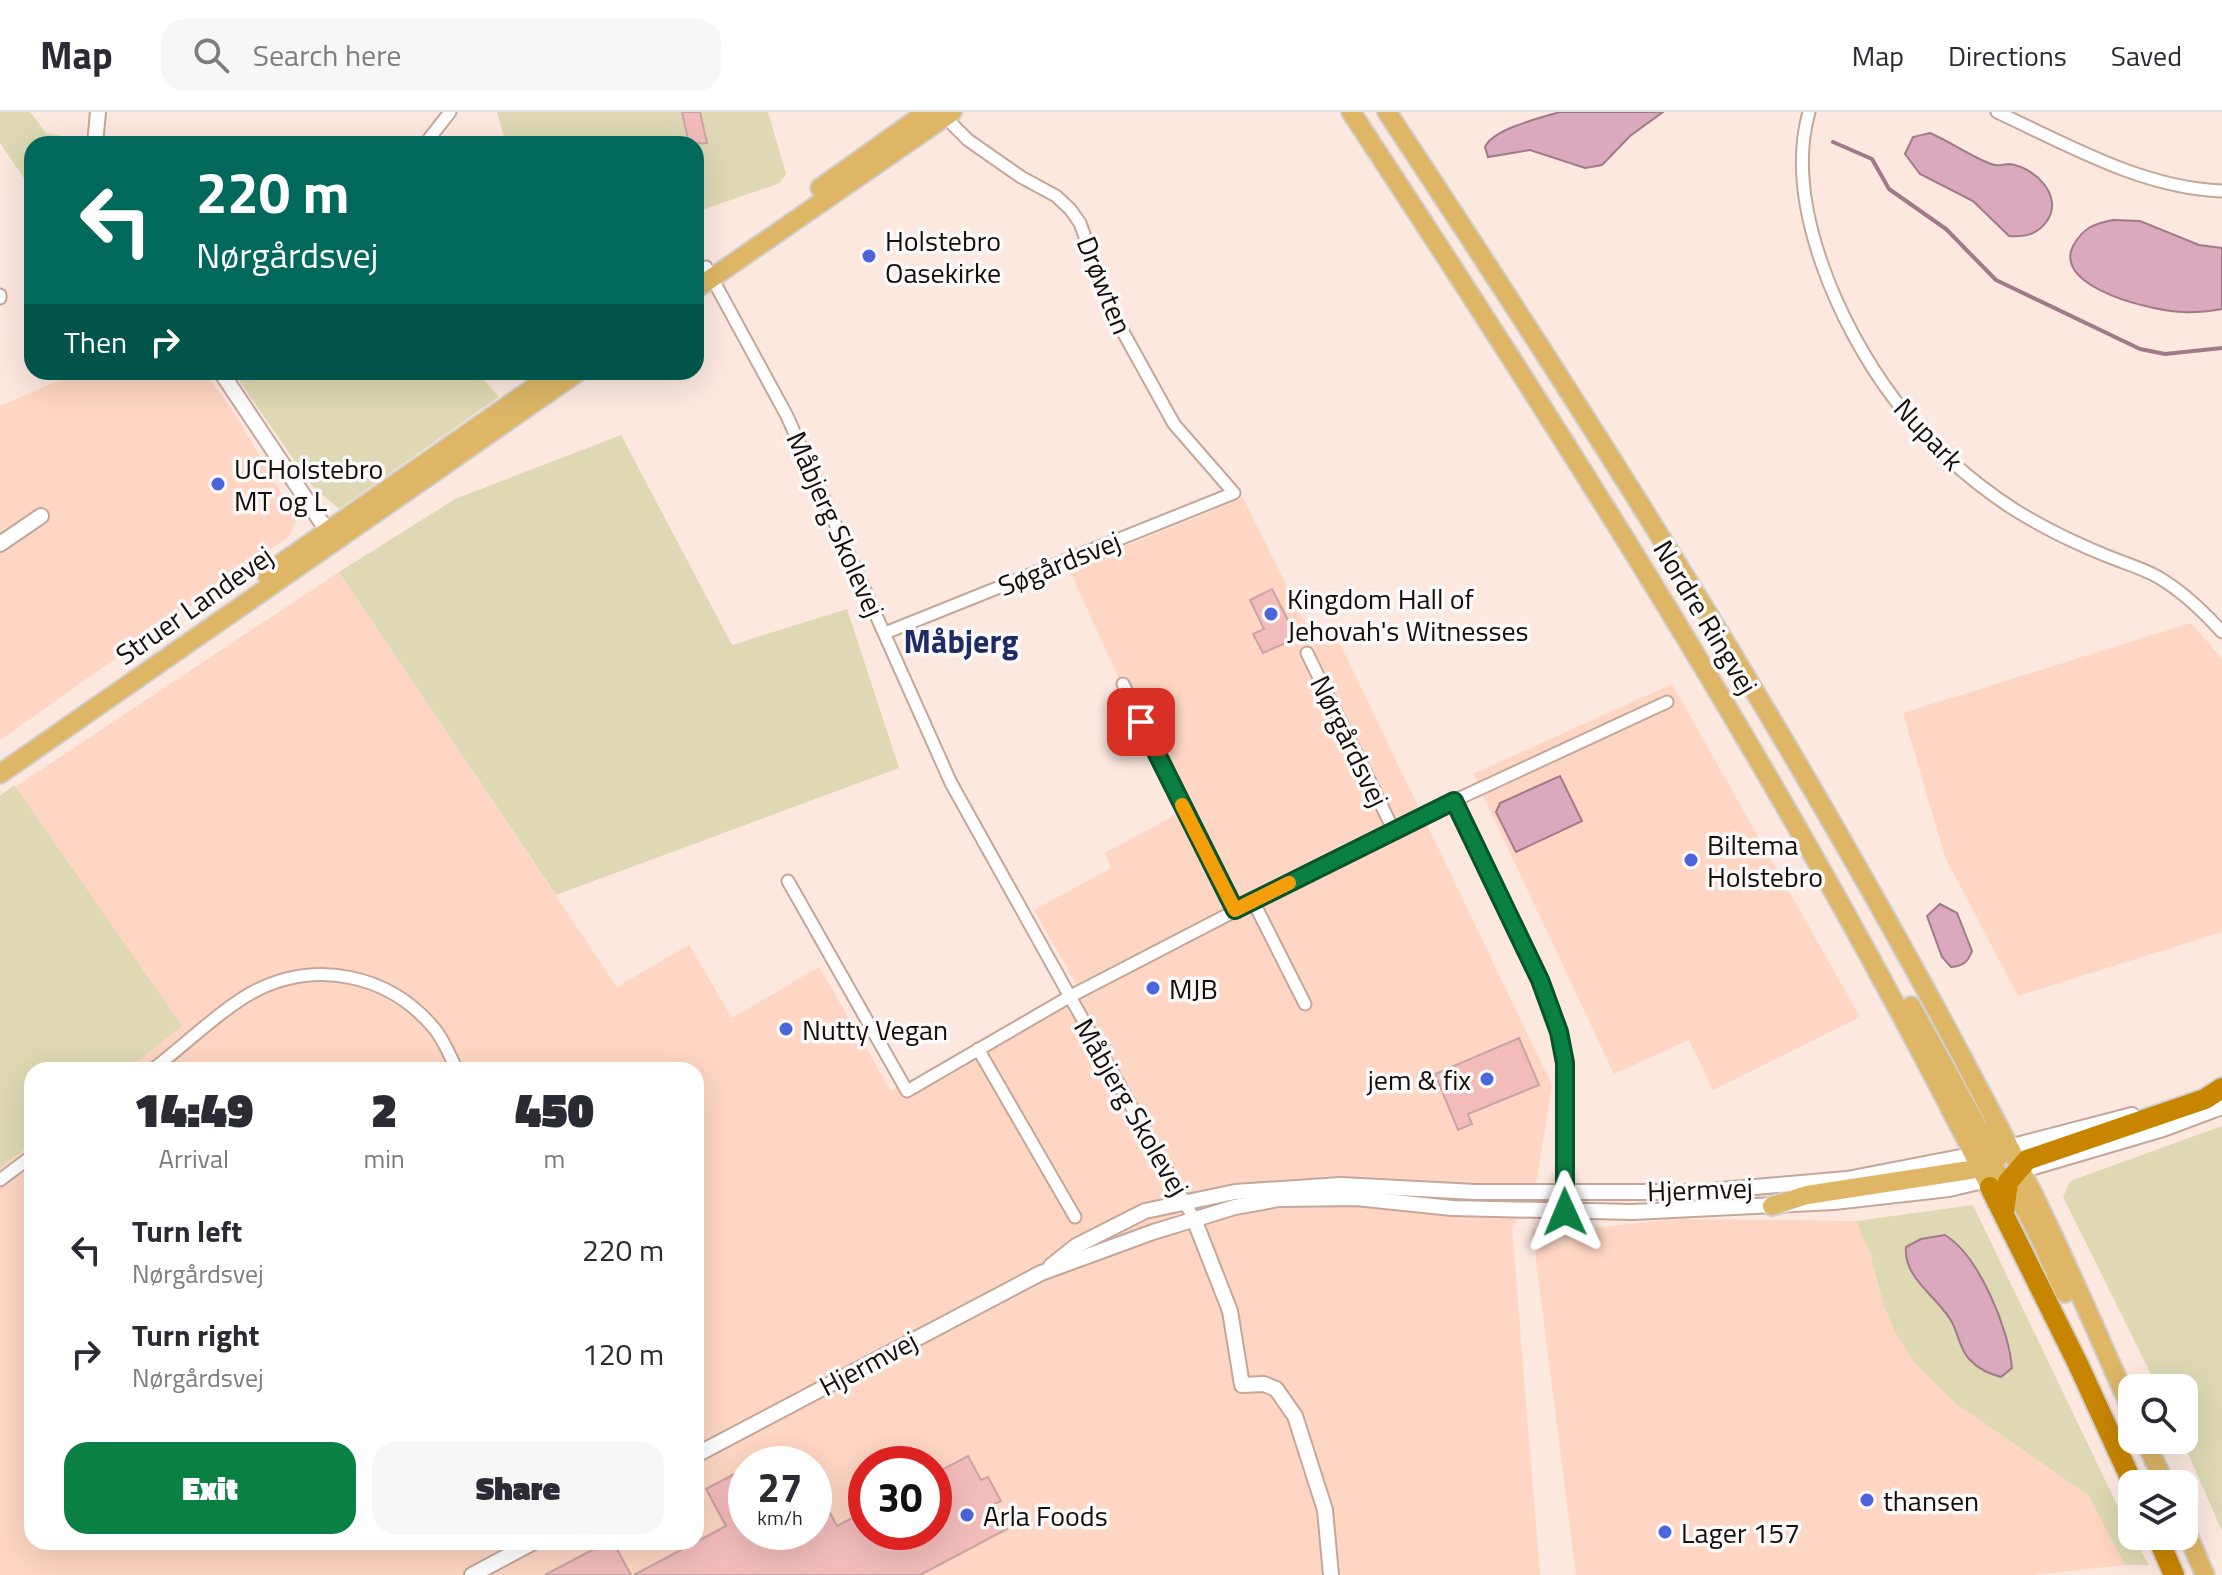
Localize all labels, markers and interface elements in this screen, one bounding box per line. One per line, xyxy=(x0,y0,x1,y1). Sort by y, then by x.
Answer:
search box xyxy=(161,19,721,91)
text: Map xyxy=(40,26,113,84)
text: Search here xyxy=(253,32,402,78)
icon: search xyxy=(189,33,233,77)
text: Map xyxy=(1852,34,1904,77)
text: Directions xyxy=(1948,34,2067,77)
text: Saved xyxy=(2111,34,2182,77)
text: 220 m xyxy=(196,150,349,235)
icon: left xyxy=(64,168,168,272)
place label: Holstebro Oasekirke xyxy=(885,219,1001,294)
text: Nørgårdsvej xyxy=(196,227,378,282)
street label: Drøwten xyxy=(1066,229,1144,341)
marker: Holstebro Oasekirke xyxy=(860,247,878,265)
text: Then xyxy=(64,319,127,365)
icon: right xyxy=(143,320,187,364)
street label: Nupark xyxy=(1884,388,1974,480)
street label: Måbjerg Skolevej xyxy=(776,424,896,624)
place label: UCHolstebro MT og L xyxy=(234,447,383,522)
marker: UCHolstebro MT og L xyxy=(209,475,227,493)
street label: Søgårdsvej xyxy=(991,519,1127,607)
street label: Nordre Ringvej xyxy=(1643,531,1769,703)
street label: Struer Landevej xyxy=(106,535,282,675)
place label: Kingdom Hall of Jehovah's Witnesses xyxy=(1287,577,1529,652)
marker: Kingdom Hall of Jehovah's Witnesses xyxy=(1262,605,1280,623)
district label: Måbjerg xyxy=(904,617,1018,665)
street label: Nørgårdsvej xyxy=(1300,668,1400,814)
pin xyxy=(1107,688,1175,756)
icon: arrive xyxy=(1119,700,1163,744)
place label: Biltema Holstebro xyxy=(1707,823,1823,898)
marker: Biltema Holstebro xyxy=(1682,851,1700,869)
place label: MJB xyxy=(1169,967,1218,1010)
marker: MJB xyxy=(1144,979,1162,997)
place label: Nutty Vegan xyxy=(802,1008,948,1051)
street label: Måbjerg Skolevej xyxy=(1064,1010,1200,1204)
marker: Nutty Vegan xyxy=(777,1020,795,1038)
place label: jem & fix xyxy=(1366,1058,1471,1101)
marker: jem & fix xyxy=(1478,1070,1496,1088)
text: 14:49 xyxy=(134,1073,253,1146)
text: 2 xyxy=(371,1073,397,1146)
text: 450 xyxy=(515,1073,594,1146)
text: Arrival xyxy=(158,1139,229,1178)
text: min xyxy=(363,1139,405,1178)
text: m xyxy=(544,1139,565,1178)
street label: Hjermvej xyxy=(1646,1166,1754,1212)
position arrow xyxy=(1523,1170,1607,1254)
text: Turn left xyxy=(132,1208,242,1254)
text: 220 m xyxy=(582,1227,664,1273)
icon: left xyxy=(64,1228,108,1272)
text: Nørgårdsvej xyxy=(132,1254,264,1293)
text: Turn right xyxy=(132,1312,260,1358)
street label: Hjermvej xyxy=(811,1319,925,1407)
text: 120 m xyxy=(582,1331,664,1377)
icon: right xyxy=(64,1332,108,1376)
text: Nørgårdsvej xyxy=(132,1358,264,1397)
map controls xyxy=(2118,1374,2198,1550)
button: search xyxy=(2118,1374,2198,1454)
button: Exit xyxy=(64,1442,356,1534)
button: Share xyxy=(372,1442,664,1534)
speed limit sign: 30 xyxy=(848,1446,952,1550)
text: 27 xyxy=(758,1457,802,1518)
button: layers xyxy=(2118,1470,2198,1550)
place label: thansen xyxy=(1883,1479,1979,1522)
marker: thansen xyxy=(1858,1491,1876,1509)
place label: Arla Foods xyxy=(983,1494,1108,1537)
text: km/h xyxy=(757,1502,803,1533)
marker: Arla Foods xyxy=(958,1506,976,1524)
place label: Lager 157 xyxy=(1681,1511,1800,1554)
marker: Lager 157 xyxy=(1656,1523,1674,1541)

